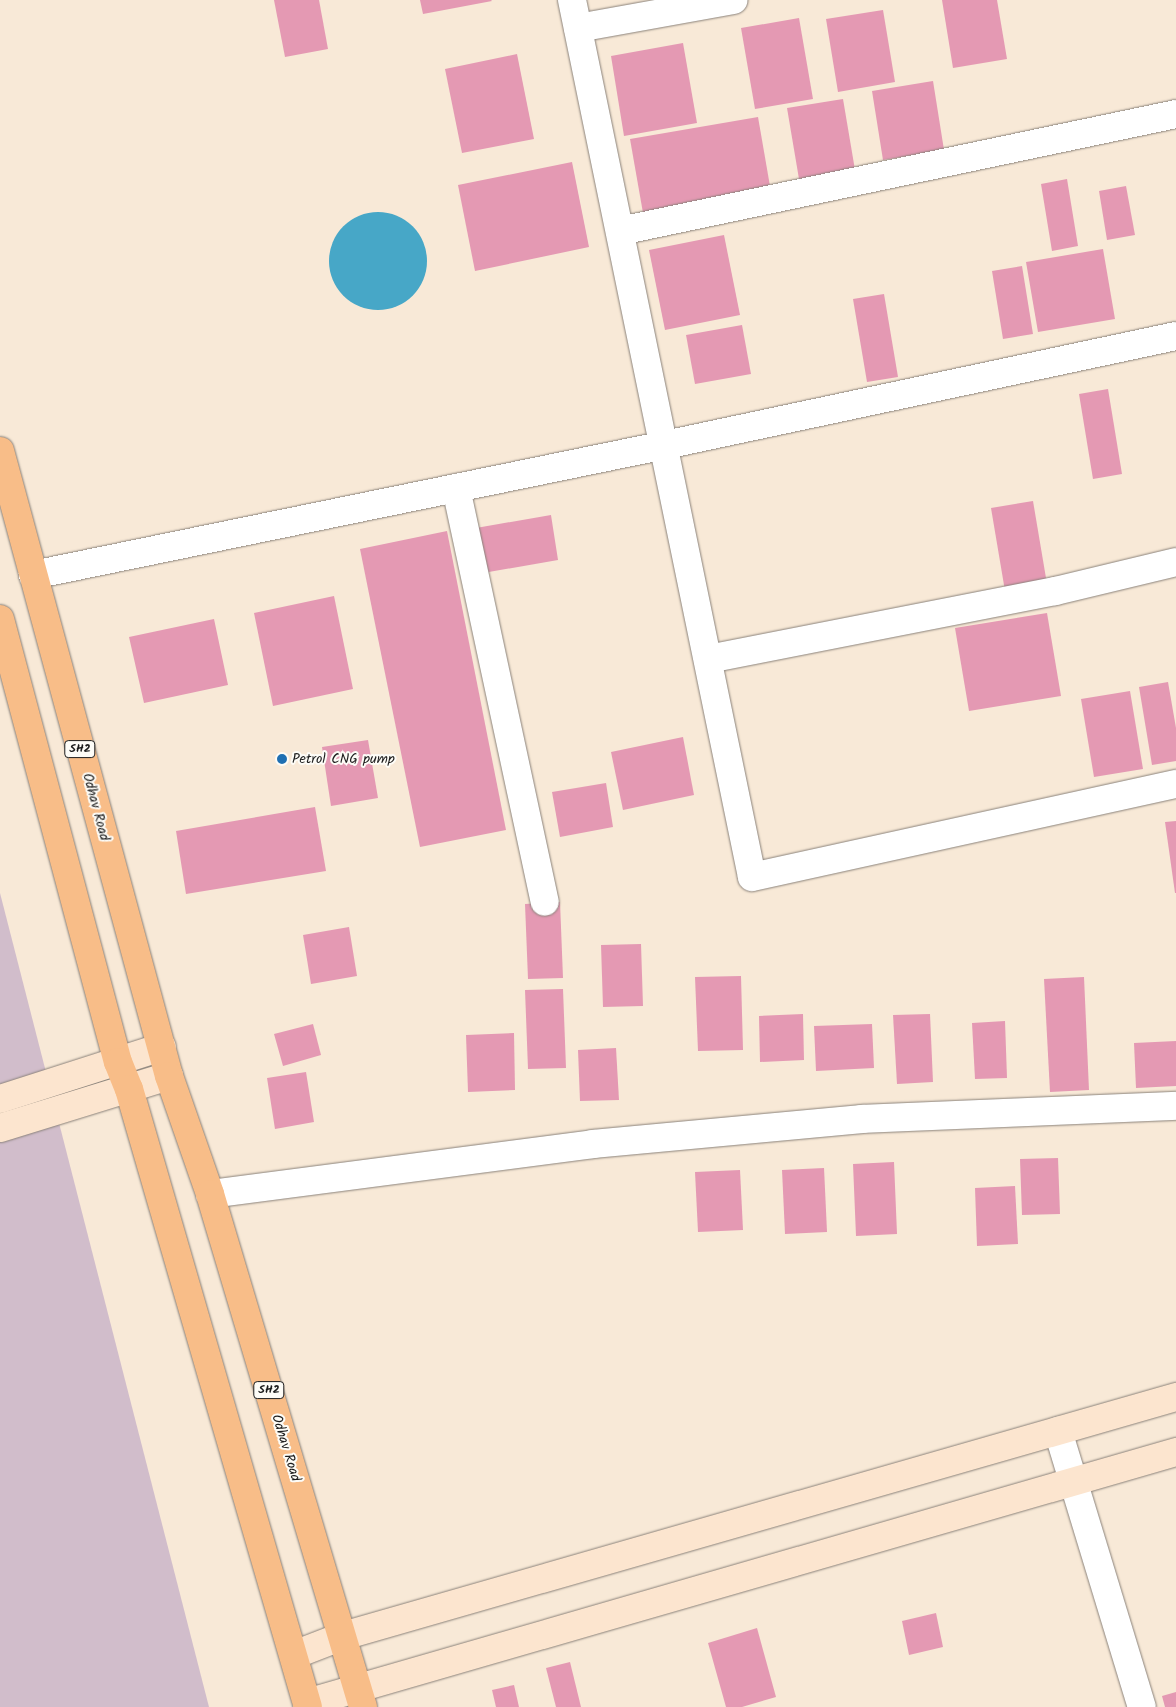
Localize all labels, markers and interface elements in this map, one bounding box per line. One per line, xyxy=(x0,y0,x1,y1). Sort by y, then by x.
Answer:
road number: SH2 xyxy=(64,740,96,759)
place label: Petrol CNG pump xyxy=(292,751,395,767)
marker: Petrol CNG pump xyxy=(276,753,288,765)
street label: Odhav Road xyxy=(79,771,113,843)
road number: SH2 xyxy=(253,1380,285,1400)
street label: Odhav Road xyxy=(268,1412,304,1484)

